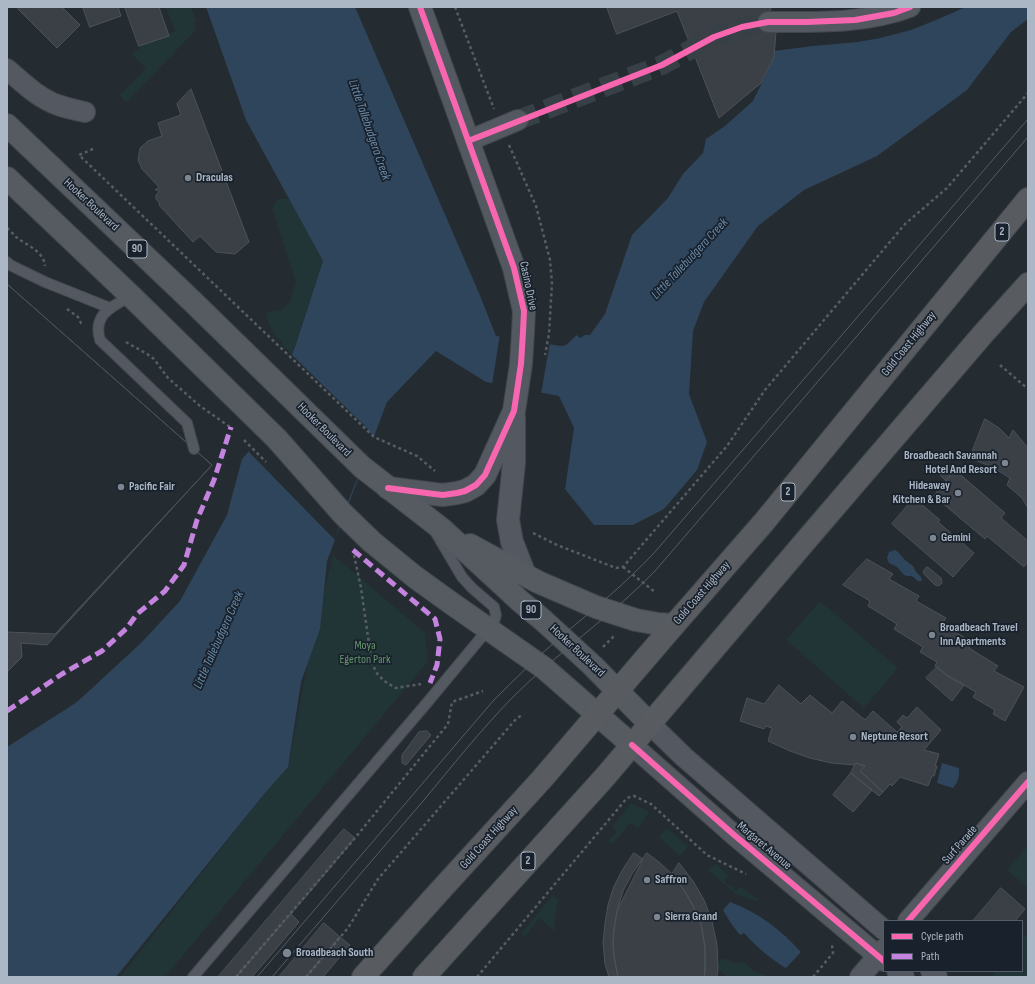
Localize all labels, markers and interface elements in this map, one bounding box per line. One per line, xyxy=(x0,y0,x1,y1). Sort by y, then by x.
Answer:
water label: Little Tallebudgera Creek xyxy=(344,78,394,182)
place label: Draculas xyxy=(196,171,233,185)
marker: Draculas xyxy=(183,173,193,183)
street label: Hooker Boulevard xyxy=(60,176,122,234)
water label: Little Tallebudgera Creek xyxy=(648,215,732,303)
road number: 2 xyxy=(995,223,1009,241)
road number: 90 xyxy=(127,240,147,258)
street label: Casino Drive xyxy=(516,260,540,312)
street label: Gold Coast Highway xyxy=(878,309,940,379)
street label: Hooker Boulevard xyxy=(294,400,354,460)
place label: Broadbeach Savannah Hotel And Resort xyxy=(904,449,997,477)
marker: Broadbeach Savannah Hotel And Resort xyxy=(1000,458,1010,468)
place label: Hideaway Kitchen & Bar xyxy=(892,479,950,507)
place label: Pacific Fair xyxy=(129,480,175,494)
marker: Pacific Fair xyxy=(116,482,126,492)
road number: 2 xyxy=(781,483,795,501)
marker: Hideaway Kitchen & Bar xyxy=(953,488,963,498)
place label: Gemini xyxy=(941,531,971,545)
marker: Gemini xyxy=(928,533,938,543)
street label: Gold Coast Highway xyxy=(671,558,733,628)
water label: Little Tallebudgera Creek xyxy=(190,589,248,691)
road number: 90 xyxy=(521,601,541,619)
place label: Broadbeach Travel Inn Apartments xyxy=(940,621,1018,649)
street label: Hooker Boulevard xyxy=(546,622,608,680)
marker: Broadbeach Travel Inn Apartments xyxy=(927,630,937,640)
park label: Moya Egerton Park xyxy=(339,639,391,667)
place label: Neptune Resort xyxy=(861,730,928,744)
marker: Neptune Resort xyxy=(848,732,858,742)
street label: Gold Coast Highway xyxy=(457,804,521,872)
street label: Margaret Avenue xyxy=(734,819,794,873)
street label: Surf Parade xyxy=(939,823,981,867)
road number: 2 xyxy=(521,852,535,870)
place label: Saffron xyxy=(655,873,687,887)
marker: Saffron xyxy=(642,875,652,885)
place label: Sierra Grand xyxy=(665,910,717,924)
marker: Sierra Grand xyxy=(652,912,662,922)
legend xyxy=(883,920,1023,972)
text: Cycle path xyxy=(921,929,963,944)
place label: Broadbeach South xyxy=(296,946,373,960)
marker: Broadbeach South xyxy=(281,947,293,959)
text: Path xyxy=(921,949,939,964)

